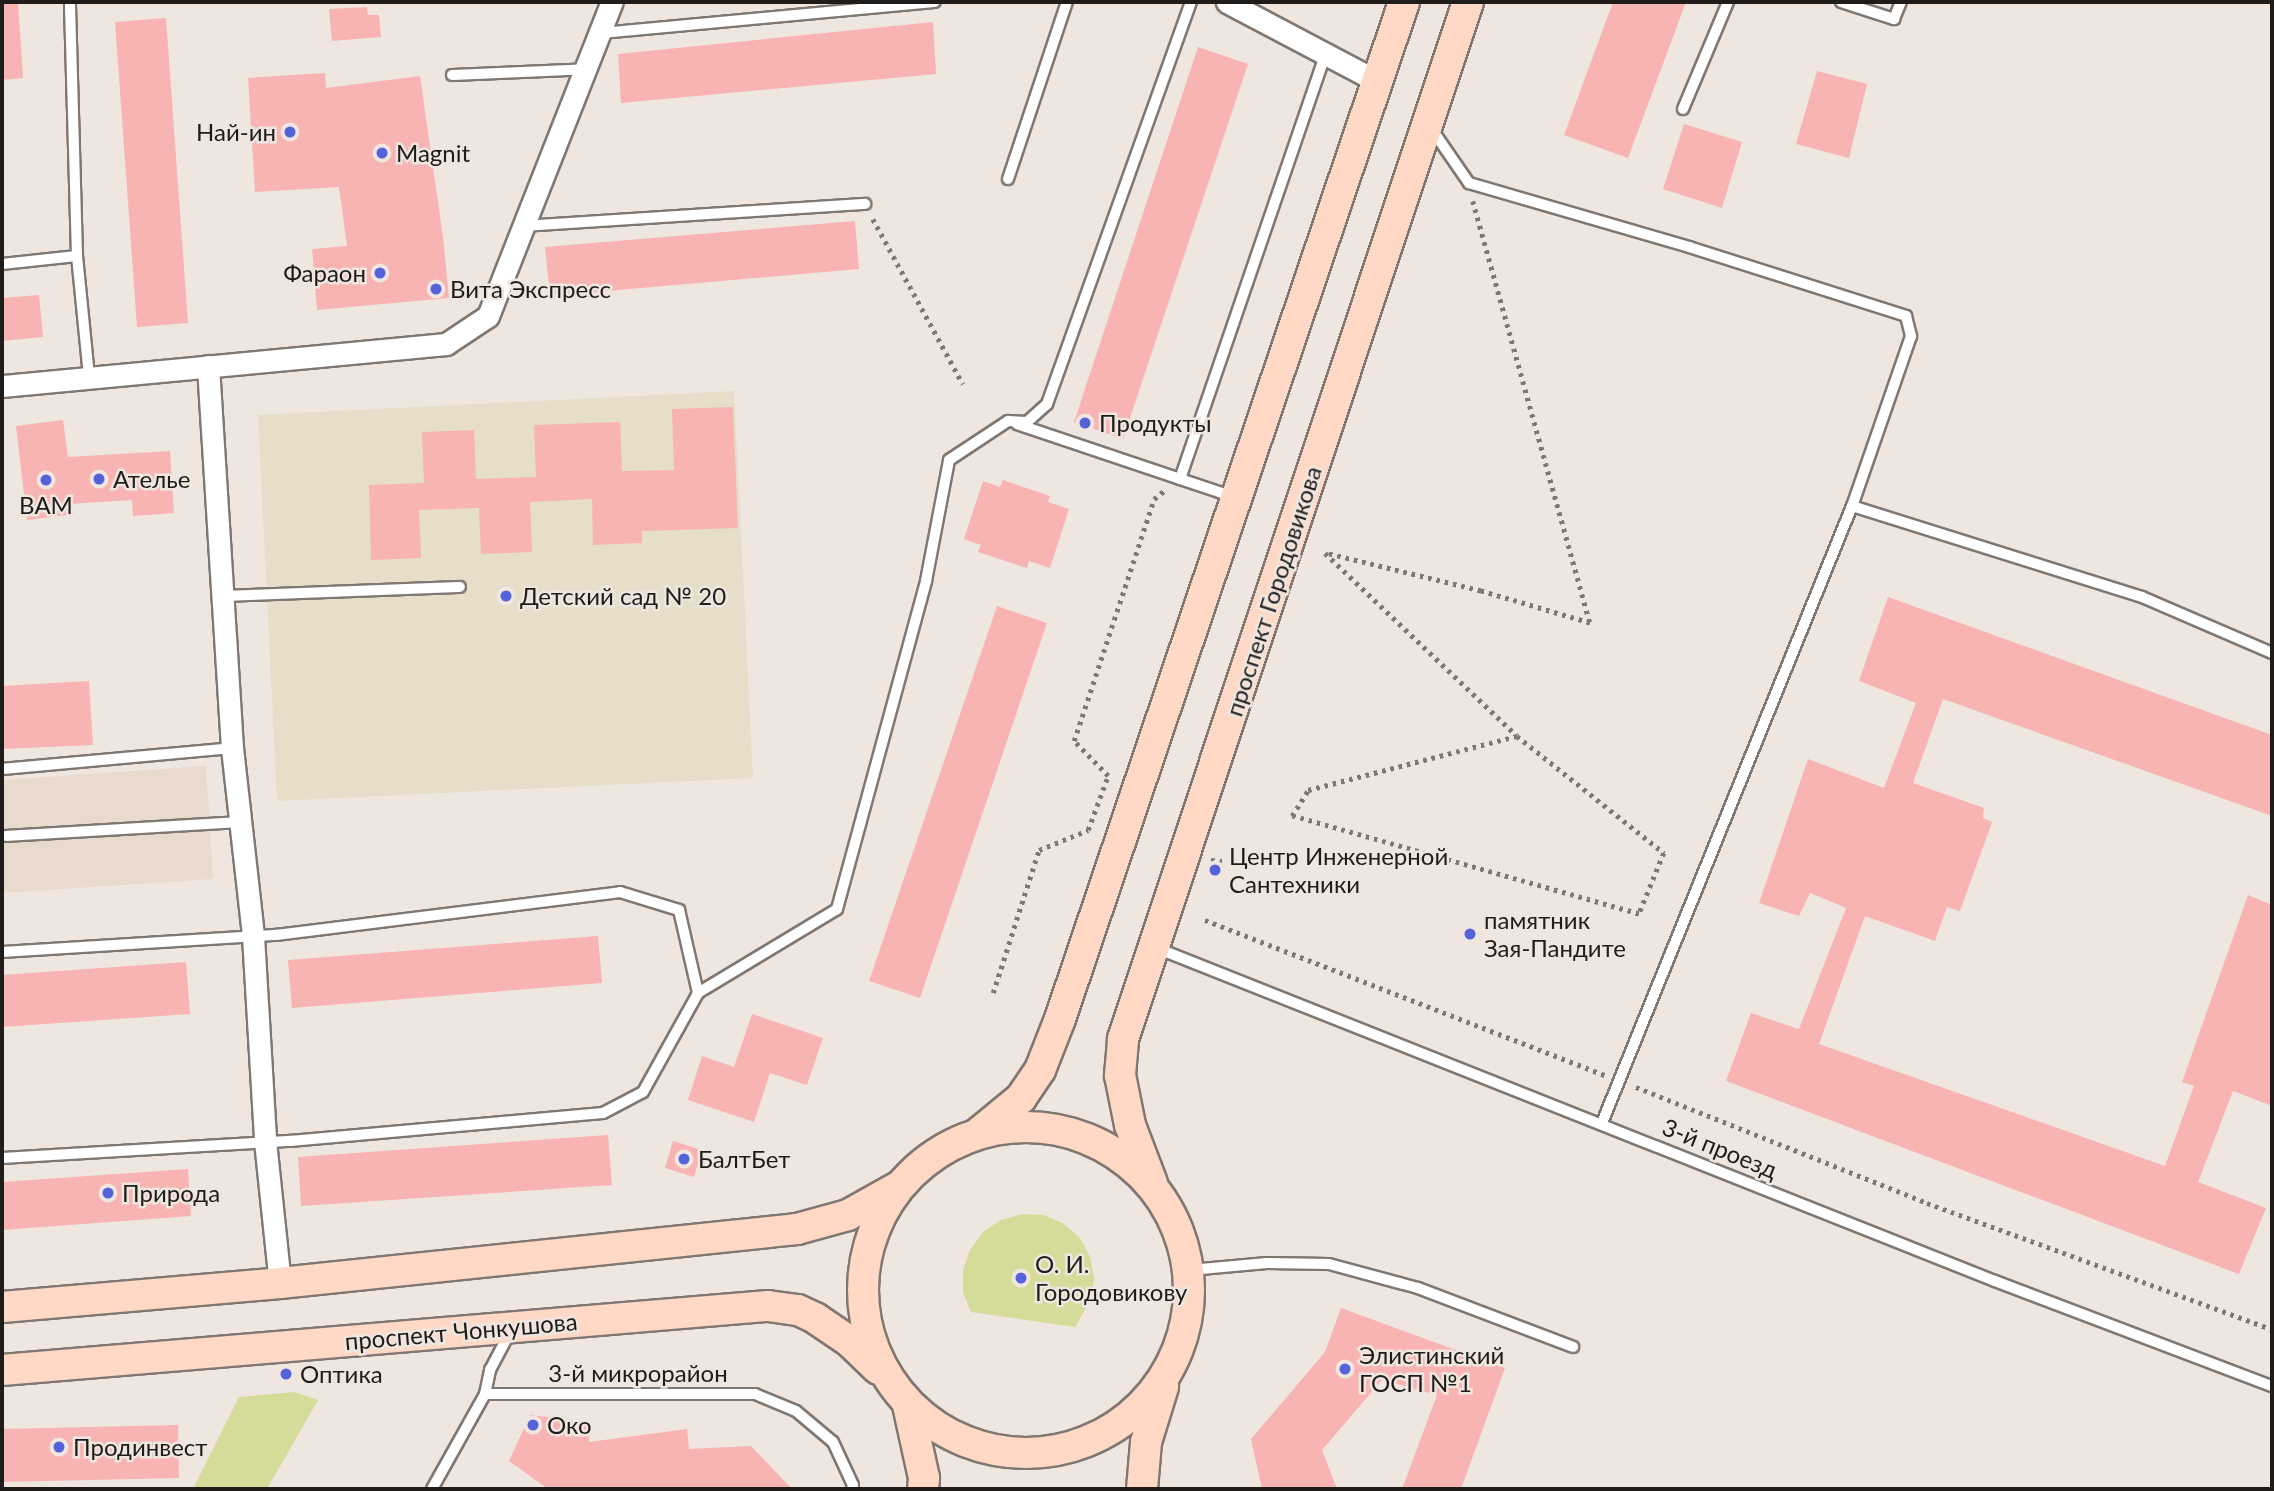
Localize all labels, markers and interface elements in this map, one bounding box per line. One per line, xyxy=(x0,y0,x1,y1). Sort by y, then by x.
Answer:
place label: Най-ин xyxy=(196,118,276,146)
marker: Най-ин xyxy=(282,124,298,140)
place label: Magnit xyxy=(396,139,470,167)
marker: Magnit xyxy=(374,145,390,161)
place label: Фараон xyxy=(283,259,366,287)
marker: Фараон xyxy=(372,265,388,281)
place label: Вита Экспресс xyxy=(450,275,611,303)
marker: Вита Экспресс xyxy=(428,281,444,297)
place label: Продукты xyxy=(1099,409,1212,437)
marker: Продукты xyxy=(1077,415,1093,431)
street label: проспект Городовикова xyxy=(1219,462,1327,720)
place label: Ателье xyxy=(113,465,190,493)
marker: Ателье xyxy=(91,471,107,487)
marker: ВАМ xyxy=(38,472,54,488)
place label: ВАМ xyxy=(19,491,73,519)
place label: Детский сад № 20 xyxy=(520,582,726,610)
marker: Детский сад № 20 xyxy=(498,588,514,604)
place label: Центр Инженерной Сантехники xyxy=(1229,842,1448,898)
marker: Центр Инженерной Сантехники xyxy=(1207,862,1223,878)
place label: памятник Зая-Пандите xyxy=(1484,906,1626,962)
marker: памятник Зая-Пандите xyxy=(1462,926,1478,942)
street label: 3-й проезд xyxy=(1658,1112,1782,1184)
place label: БалтБет xyxy=(698,1145,790,1173)
marker: БалтБет xyxy=(676,1151,692,1167)
place label: Природа xyxy=(122,1179,220,1207)
marker: Природа xyxy=(100,1185,116,1201)
place label: О. И. Городовикову xyxy=(1035,1250,1187,1306)
marker: О. И. Городовикову xyxy=(1013,1270,1029,1286)
street label: проспект Чонкушова xyxy=(343,1306,579,1356)
place label: Элистинский ГОСП №1 xyxy=(1359,1341,1504,1397)
street label: 3-й микрорайон xyxy=(548,1359,728,1387)
place label: Оптика xyxy=(300,1360,383,1388)
marker: Элистинский ГОСП №1 xyxy=(1337,1361,1353,1377)
marker: Оптика xyxy=(278,1366,294,1382)
place label: Око xyxy=(547,1411,592,1439)
marker: Око xyxy=(525,1417,541,1433)
place label: Продинвест xyxy=(73,1433,207,1461)
marker: Продинвест xyxy=(51,1439,67,1455)

